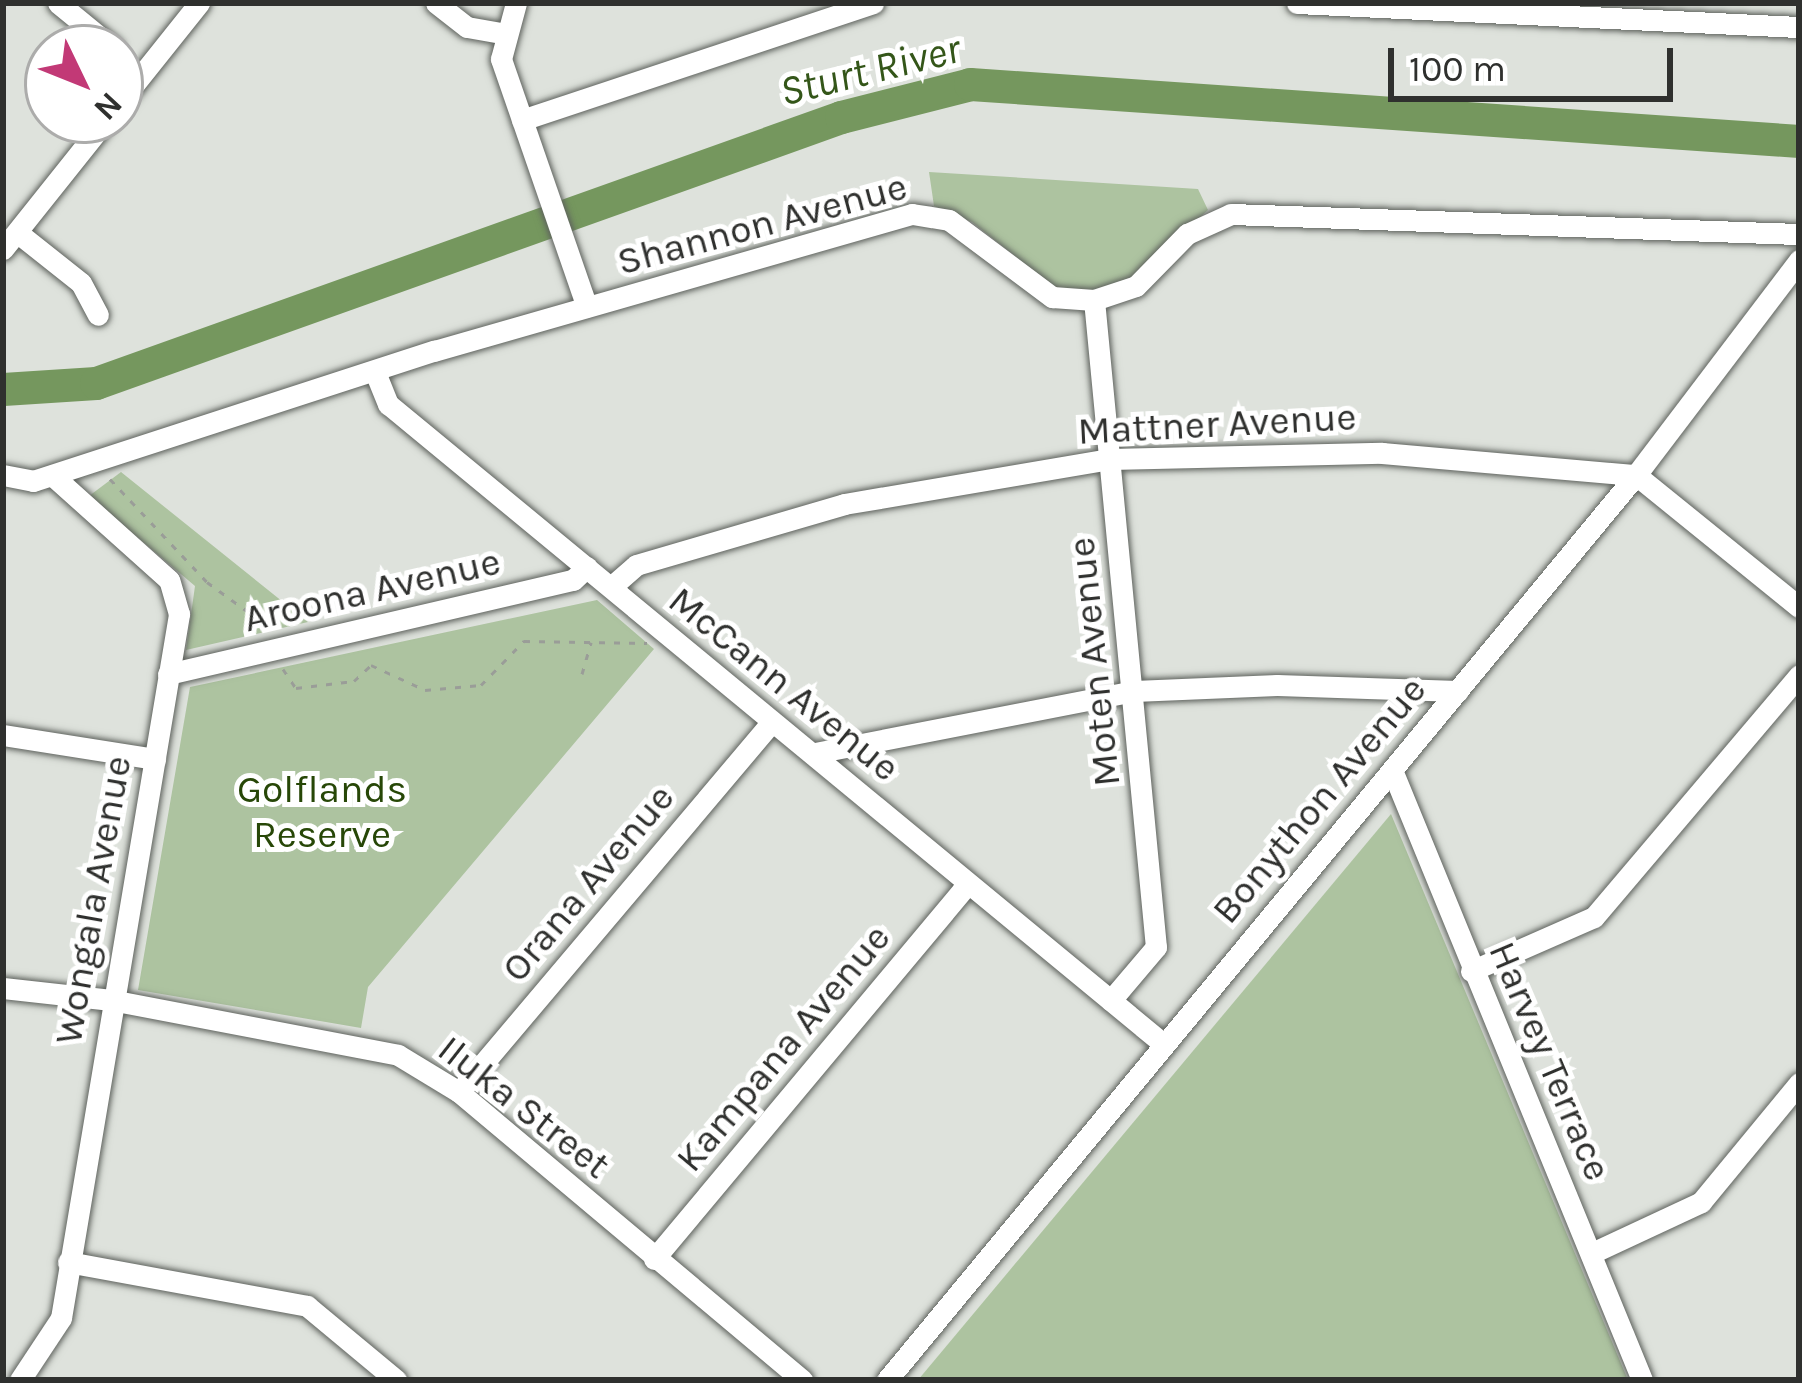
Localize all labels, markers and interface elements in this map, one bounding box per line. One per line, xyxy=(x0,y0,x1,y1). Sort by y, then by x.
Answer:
water label: Sturt River xyxy=(774,23,966,117)
north arrow xyxy=(24,24,144,144)
scale bar xyxy=(1394,24,1679,98)
text: 100 m xyxy=(1409,48,1506,90)
text: N xyxy=(86,85,130,128)
street label: Shannon Avenue xyxy=(612,163,912,285)
street label: Mattner Avenue xyxy=(1076,393,1358,455)
street label: Moten Avenue xyxy=(1058,535,1130,789)
street label: Aroona Avenue xyxy=(239,538,505,642)
street label: McCann Avenue xyxy=(659,577,909,791)
street label: Bonython Avenue xyxy=(1202,667,1436,933)
street label: Wongala Avenue xyxy=(45,752,141,1048)
park label: Golflands Reserve xyxy=(237,767,407,858)
street label: Orana Avenue xyxy=(492,775,684,991)
street label: Kampana Avenue xyxy=(666,915,900,1181)
street label: Harvey Terrace xyxy=(1479,934,1621,1188)
street label: Iluka Street xyxy=(429,1025,619,1189)

